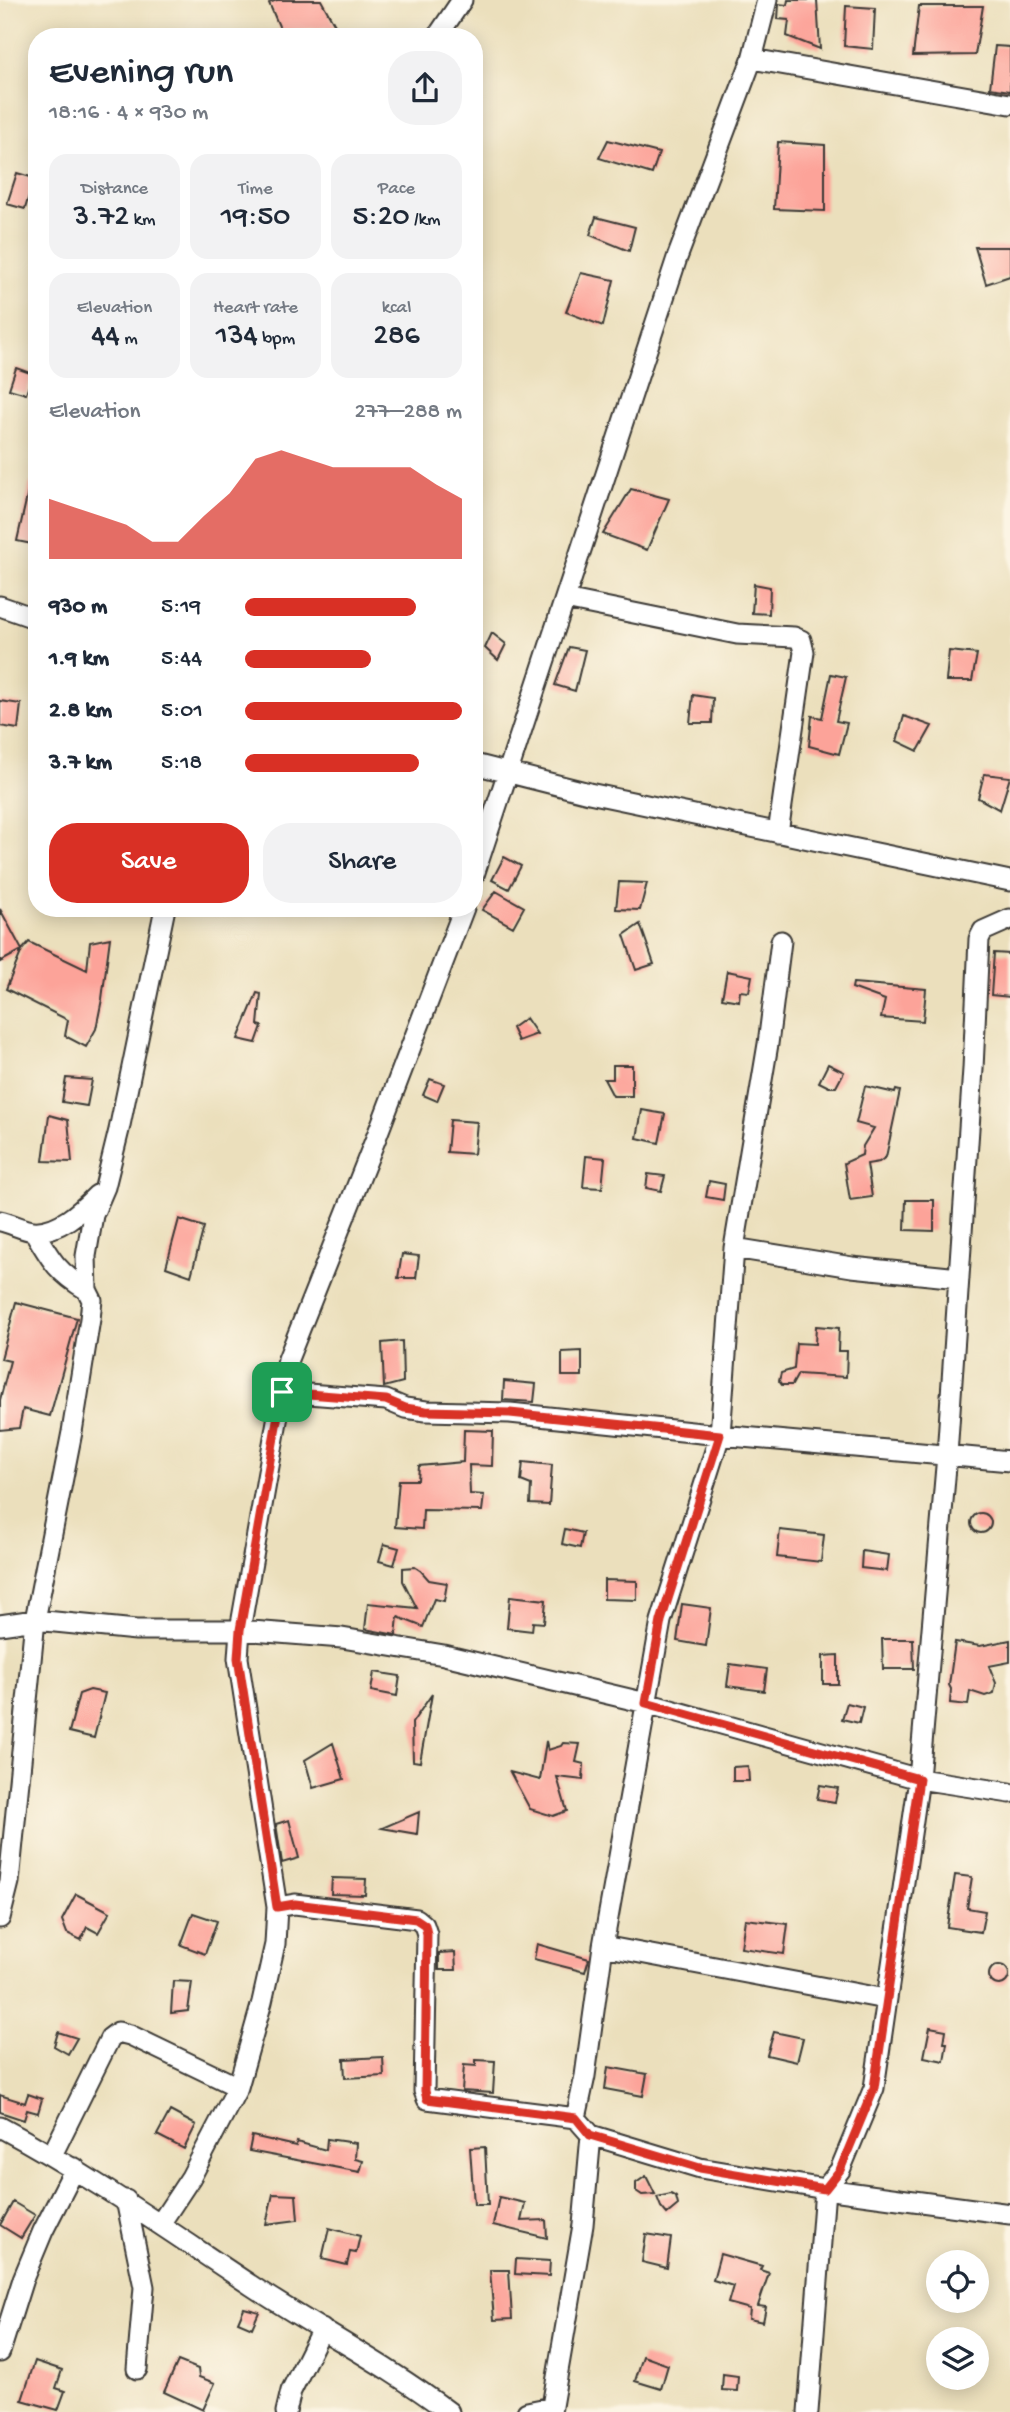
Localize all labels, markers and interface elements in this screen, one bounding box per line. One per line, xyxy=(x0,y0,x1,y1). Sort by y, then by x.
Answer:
button: share xyxy=(388,51,462,125)
text: Evening run xyxy=(49,52,233,96)
text: 18:16 · 4 × 930 m xyxy=(49,100,208,127)
text: Distance xyxy=(81,178,148,201)
text: Time xyxy=(238,178,273,201)
text: Pace xyxy=(378,178,415,201)
text: 3.72 xyxy=(74,201,129,236)
text: 19:50 xyxy=(221,201,290,236)
text: 5:20 xyxy=(353,201,409,236)
text: km xyxy=(129,209,155,232)
text: /km xyxy=(409,209,440,232)
text: Elevation xyxy=(77,297,152,320)
text: Heart rate xyxy=(213,297,298,320)
text: kcal xyxy=(382,297,411,320)
text: 44 xyxy=(91,320,120,355)
text: 134 xyxy=(216,320,258,355)
text: 286 xyxy=(373,320,420,355)
text: m xyxy=(120,328,138,351)
text: bpm xyxy=(258,328,295,351)
text: Elevation xyxy=(49,399,140,426)
text: 277–288 m xyxy=(354,399,462,426)
text: 930 m xyxy=(49,594,107,621)
text: 5:19 xyxy=(161,594,201,621)
text: 1.9 km xyxy=(49,646,109,673)
text: 5:44 xyxy=(161,646,202,673)
text: 2.8 km xyxy=(49,698,112,725)
text: 5:01 xyxy=(161,698,203,725)
text: 3.7 km xyxy=(49,750,112,777)
text: 5:18 xyxy=(161,750,202,777)
button: Save xyxy=(49,823,249,903)
button: Share xyxy=(263,823,462,903)
pin xyxy=(252,1362,312,1422)
icon: arrive xyxy=(263,1373,301,1411)
map controls xyxy=(926,2250,989,2390)
button: locate xyxy=(926,2250,989,2313)
button: layers xyxy=(926,2327,989,2390)

